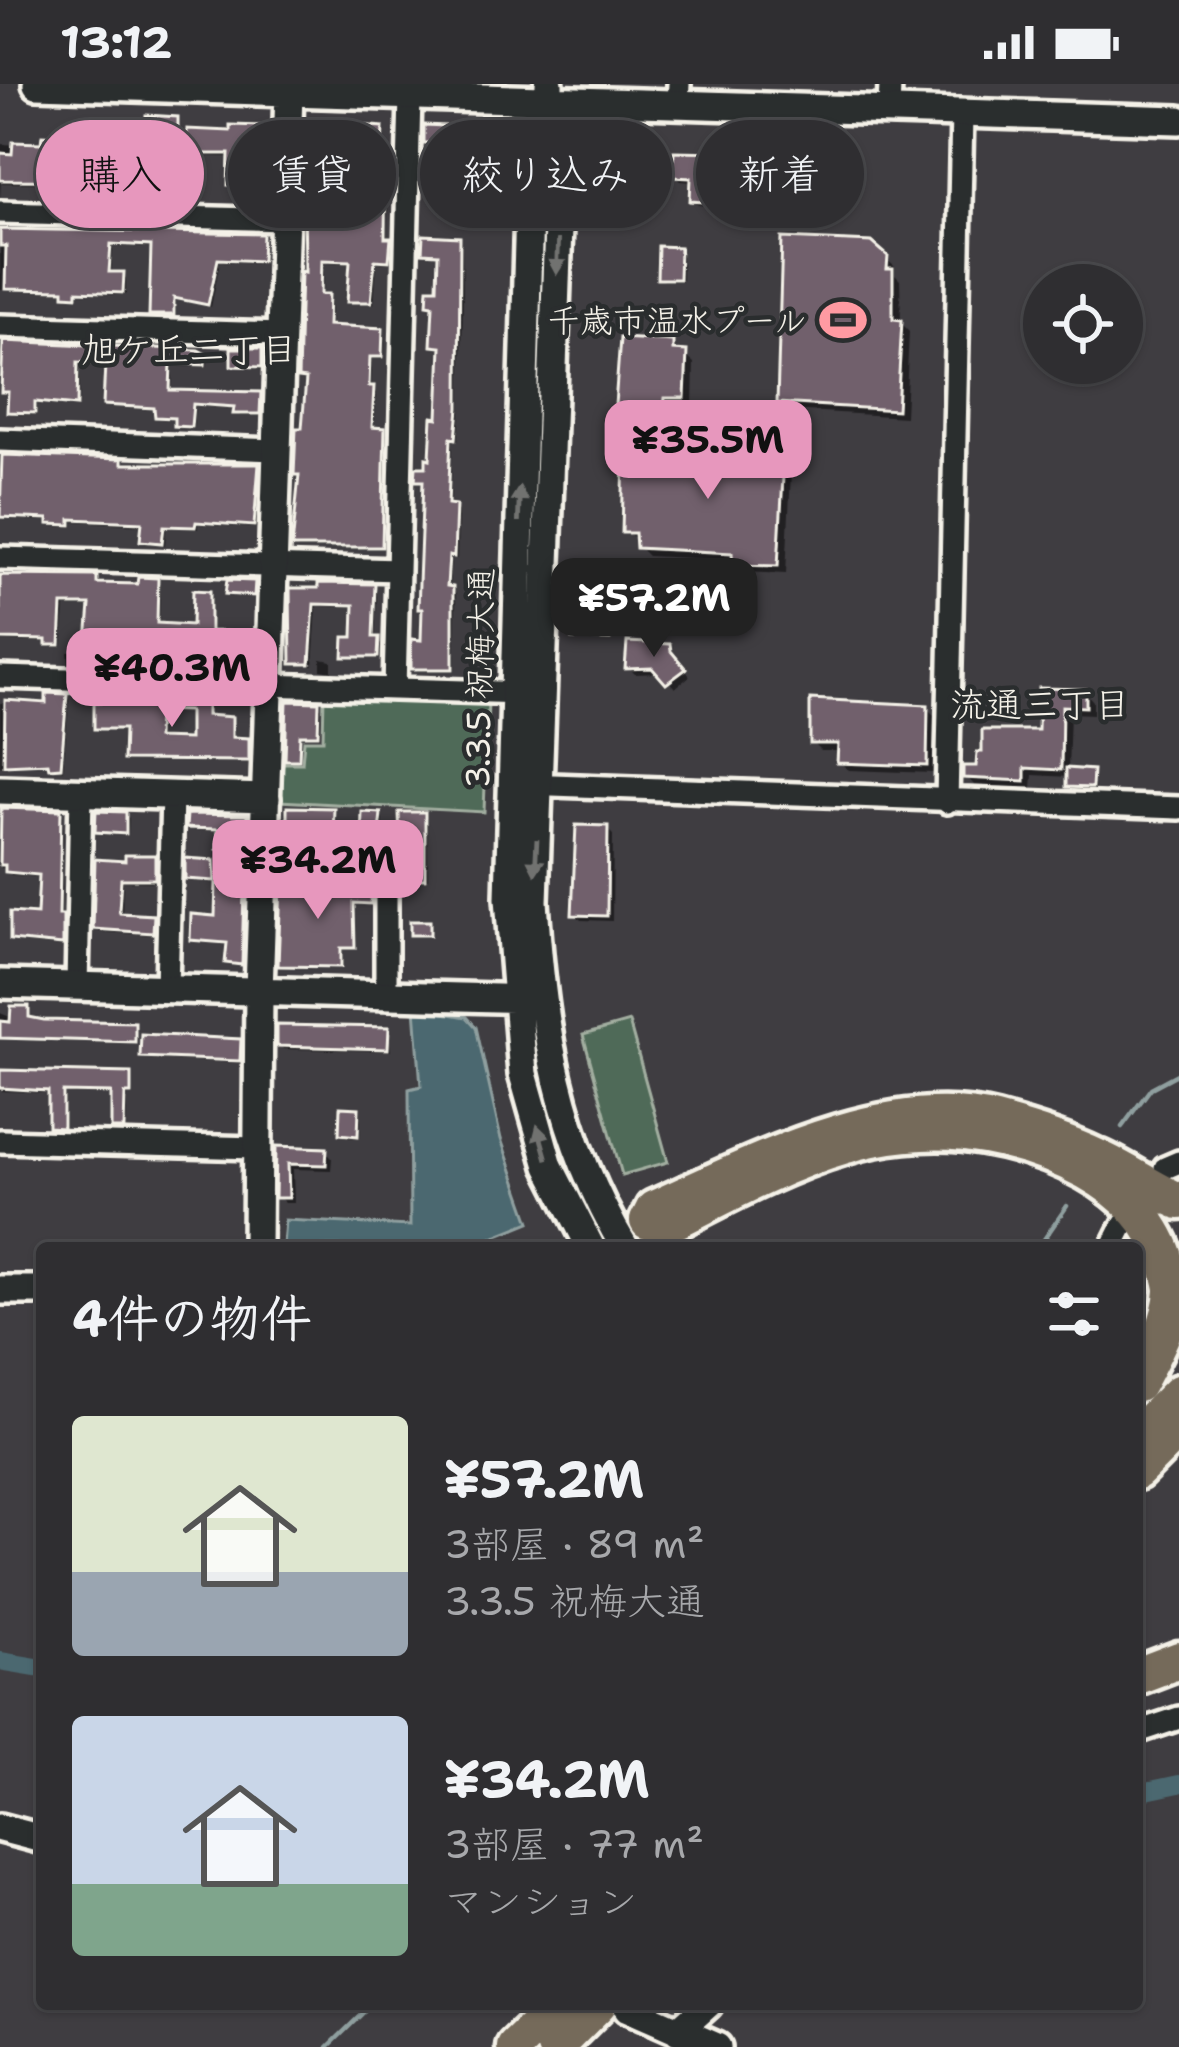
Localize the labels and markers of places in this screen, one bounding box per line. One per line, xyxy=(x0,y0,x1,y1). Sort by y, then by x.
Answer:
sports icon: 千歳市温水プール xyxy=(818,295,868,345)
place label: 千歳市温水プール xyxy=(547,298,807,343)
pin: ¥35.5M xyxy=(610,400,806,502)
pin: ¥57.2M xyxy=(556,558,752,660)
pin: ¥40.3M xyxy=(74,628,270,730)
pin: ¥34.2M xyxy=(220,820,416,922)

